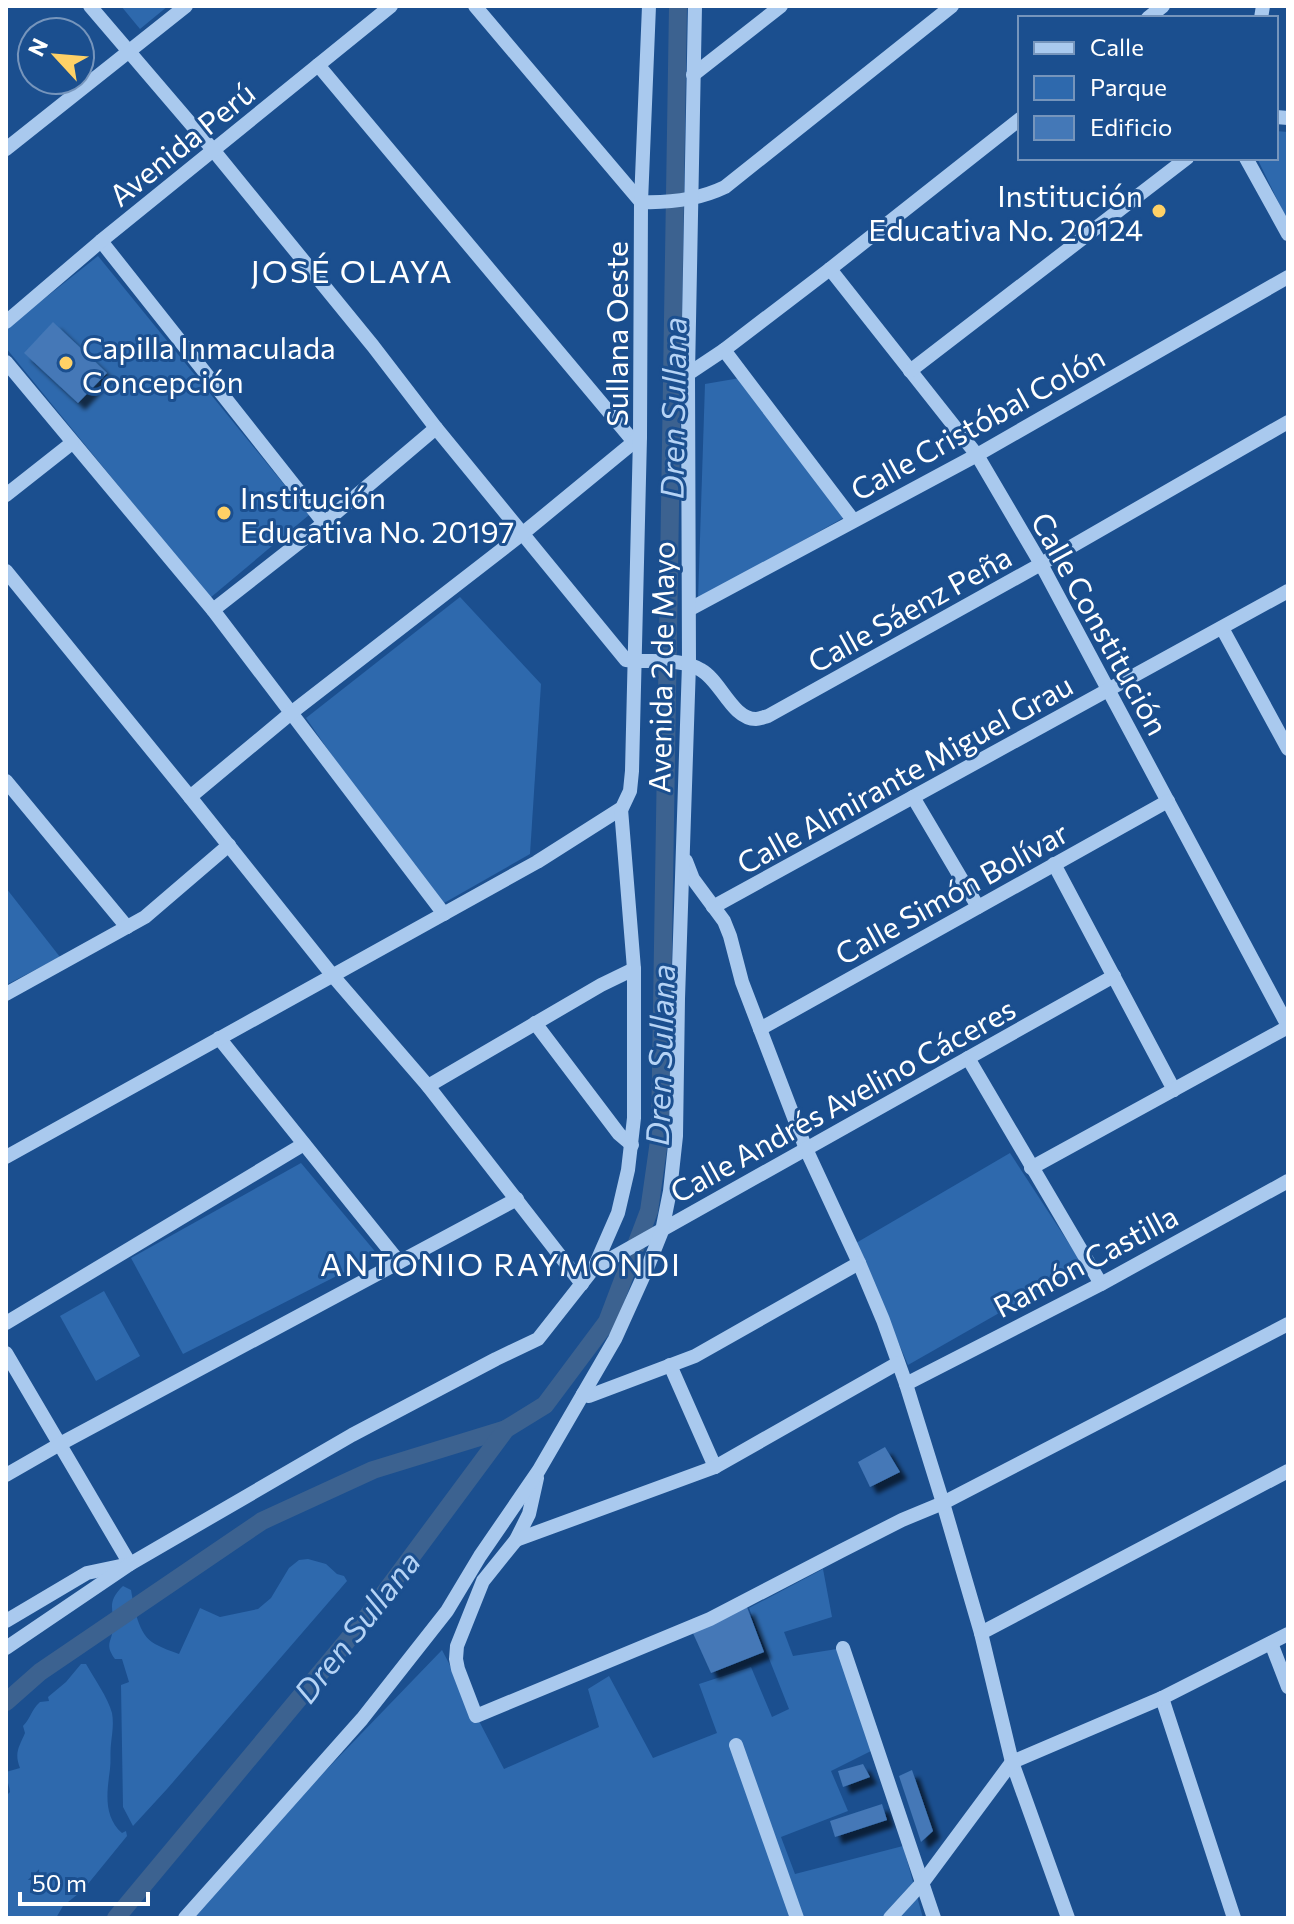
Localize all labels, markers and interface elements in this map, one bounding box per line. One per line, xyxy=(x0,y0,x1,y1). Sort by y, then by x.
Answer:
north arrow xyxy=(16,16,96,96)
legend xyxy=(1018,16,1278,160)
text: Calle xyxy=(1090,32,1144,61)
text: N xyxy=(22,34,53,60)
text: Parque xyxy=(1090,72,1167,101)
street label: Avenida Perú xyxy=(101,73,261,213)
text: Edificio xyxy=(1090,112,1172,141)
place label: Institución Educativa No. 20124 xyxy=(868,176,1143,247)
marker: Institución Educativa No. 20124 xyxy=(1150,202,1168,220)
street label: Sullana Oeste xyxy=(597,241,634,427)
district label: JOSÉ OLAYA xyxy=(250,250,454,290)
water label: Dren Sullana xyxy=(650,317,694,499)
place label: Capilla Inmaculada Concepción xyxy=(82,328,336,399)
street label: Calle Cristóbal Colón xyxy=(843,337,1111,507)
marker: Capilla Inmaculada Concepción xyxy=(57,354,75,372)
place label: Institución Educativa No. 20197 xyxy=(240,478,514,549)
marker: Institución Educativa No. 20197 xyxy=(215,504,233,522)
street label: Calle Constitución xyxy=(1024,505,1178,741)
street label: Calle Sáenz Peña xyxy=(801,537,1017,679)
street label: Avenida 2 de Mayo xyxy=(639,541,681,793)
street label: Calle Almirante Miguel Grau xyxy=(730,665,1078,881)
street label: Calle Simón Bolívar xyxy=(828,813,1074,971)
water label: Dren Sullana xyxy=(636,963,682,1147)
street label: Calle Andrés Avelino Cáceres xyxy=(663,989,1021,1209)
street label: Ramón Castilla xyxy=(986,1196,1184,1324)
district label: ANTONIO RAYMONDI xyxy=(320,1243,682,1283)
water label: Dren Sullana xyxy=(284,1542,428,1710)
scale bar xyxy=(20,1856,148,1906)
text: 50 m xyxy=(32,1868,87,1897)

